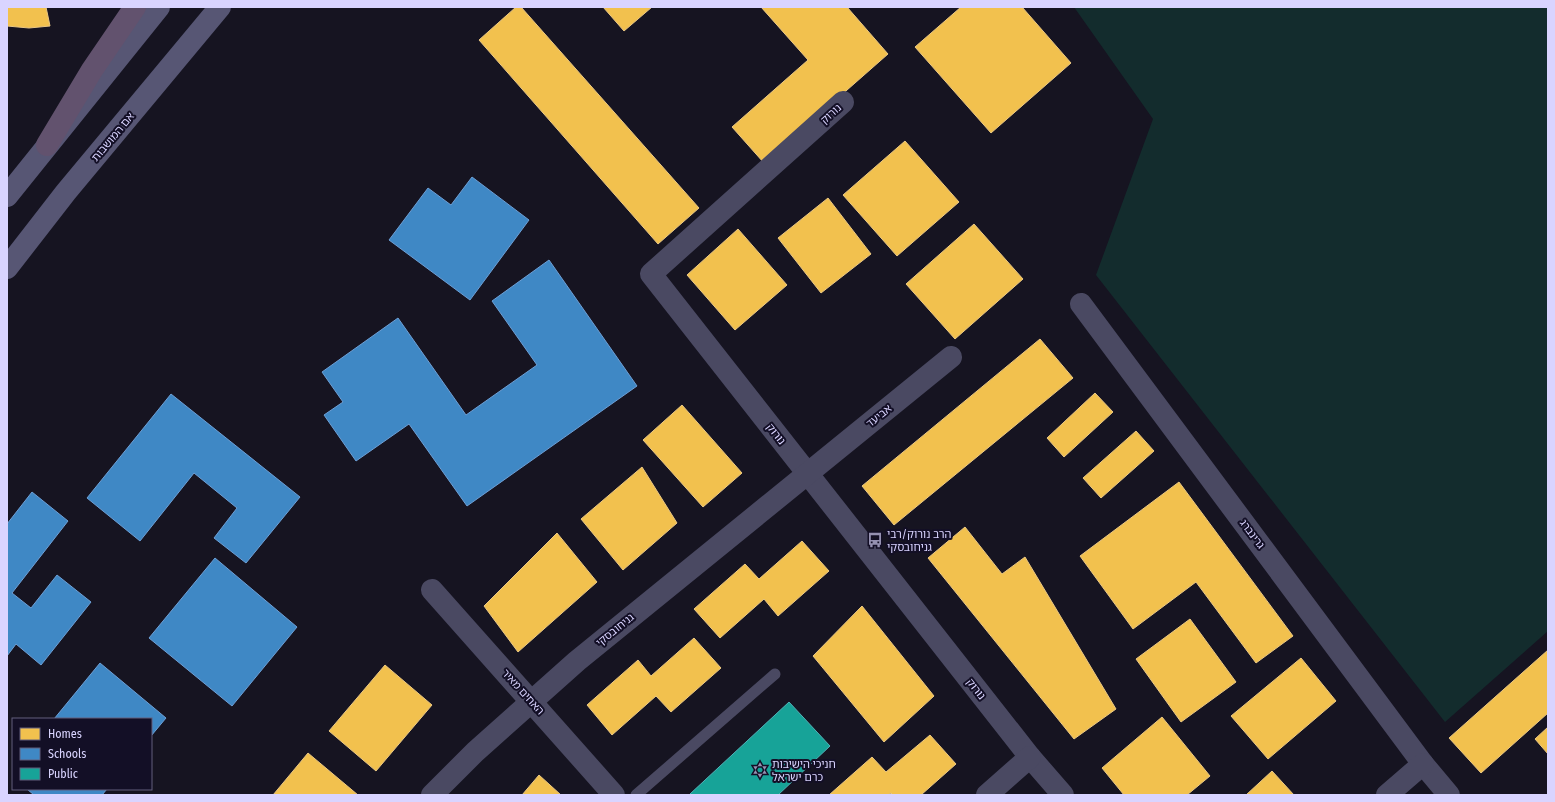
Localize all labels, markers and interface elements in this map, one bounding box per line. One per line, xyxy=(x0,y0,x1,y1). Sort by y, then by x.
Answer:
street label: נורוק xyxy=(818,101,844,127)
street label: אם המושבות xyxy=(89,110,137,164)
street label: אביעד xyxy=(864,402,894,430)
street label: נורוק xyxy=(764,421,788,447)
street label: גרינברג xyxy=(1237,517,1267,551)
place label: הרב נורוק/רבי גניחובסקי xyxy=(887,528,952,554)
bus stop icon: הרב נורוק/רבי גניחובסקי xyxy=(866,531,884,549)
street label: גניחובסקי xyxy=(593,611,637,649)
street label: האחים מאיר xyxy=(499,666,547,718)
street label: נורוק xyxy=(964,676,988,702)
legend xyxy=(12,718,152,790)
text: Homes xyxy=(48,727,82,741)
text: Schools xyxy=(48,747,86,761)
place label: חניכי הישיבות כרם ישראל xyxy=(772,758,836,784)
synagogue icon: חניכי הישיבות כרם ישראל xyxy=(751,761,769,779)
text: Public xyxy=(48,767,78,781)

